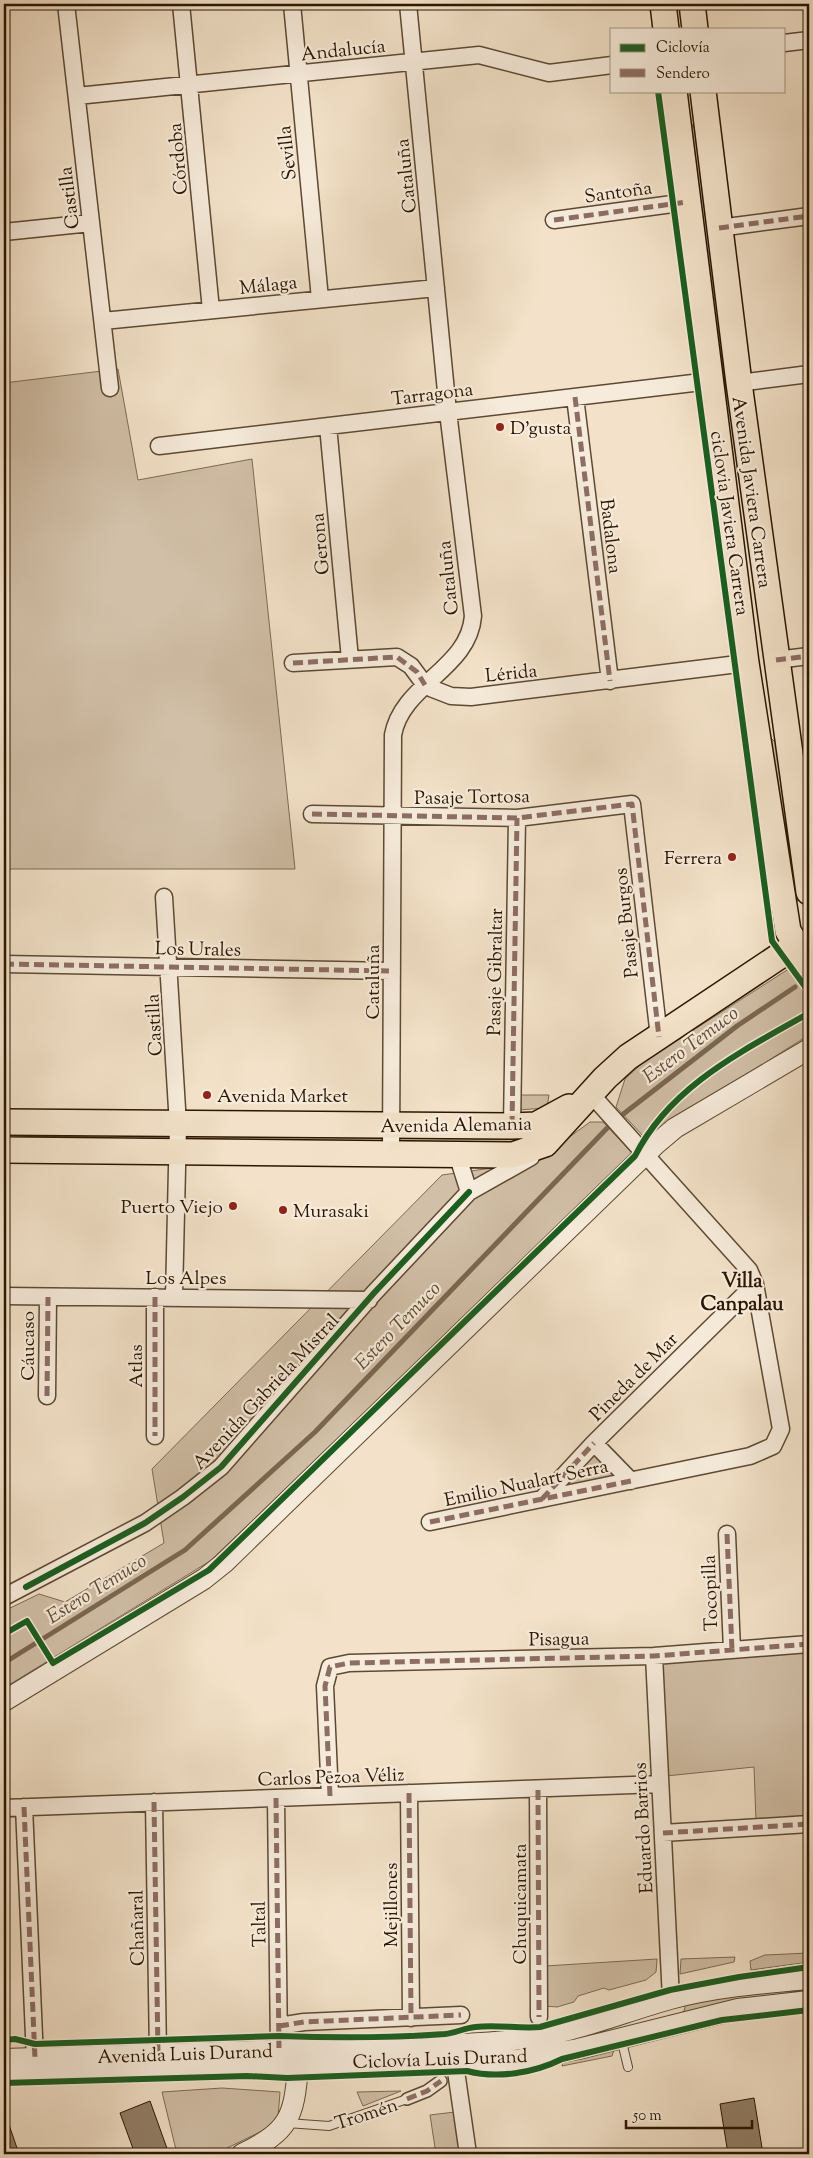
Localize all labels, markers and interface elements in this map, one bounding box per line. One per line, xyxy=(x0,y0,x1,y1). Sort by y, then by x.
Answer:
legend xyxy=(610,28,786,92)
street label: Andalucía xyxy=(300,34,387,69)
text: Ciclovía xyxy=(656,38,710,59)
text: Sendero xyxy=(656,64,710,85)
street label: Córdoba xyxy=(163,121,196,196)
street label: Sevilla xyxy=(272,124,305,181)
street label: Cataluña xyxy=(390,137,425,214)
street label: Castilla xyxy=(53,165,88,230)
street label: Santoña xyxy=(583,175,654,212)
street label: Málaga xyxy=(238,270,299,303)
street label: Tarragona xyxy=(390,377,475,414)
street label: Avenida Javiera Carrera xyxy=(724,395,777,590)
place label: D'gusta xyxy=(510,416,572,443)
marker: D'gusta xyxy=(494,421,506,433)
street label: ciclovia Javiera Carrera xyxy=(702,429,755,618)
street label: Badalona xyxy=(592,497,628,576)
street label: Gerona xyxy=(305,512,338,576)
street label: Cataluña xyxy=(432,539,467,616)
street label: Lérida xyxy=(484,658,539,691)
street label: Pasaje Tortosa xyxy=(414,784,530,813)
place label: Ferrera xyxy=(664,846,722,873)
marker: Ferrera xyxy=(726,851,738,863)
street label: Pasaje Burgos xyxy=(608,866,647,979)
street label: Pasaje Gibraltar xyxy=(482,908,511,1036)
street label: Los Urales xyxy=(155,936,241,965)
street label: Cataluña xyxy=(361,944,388,1019)
street label: Castilla xyxy=(140,993,171,1057)
water label: Estero Temuco xyxy=(637,1000,746,1092)
place label: Avenida Market xyxy=(217,1084,348,1111)
marker: Avenida Market xyxy=(201,1089,213,1101)
street label: Avenida Alemania xyxy=(380,1112,532,1141)
place label: Puerto Viejo xyxy=(121,1195,223,1222)
place label: Murasaki xyxy=(293,1199,369,1226)
marker: Puerto Viejo xyxy=(227,1200,239,1212)
marker: Murasaki xyxy=(277,1204,289,1216)
street label: Los Alpes xyxy=(146,1266,226,1293)
district label: Villa Canpalau xyxy=(700,1268,784,1320)
water label: Estero Temuco xyxy=(349,1276,449,1378)
street label: Avenida Gabriela Mistral xyxy=(187,1309,346,1477)
street label: Cáucaso xyxy=(16,1311,43,1381)
street label: Pineda de Mar xyxy=(584,1327,685,1428)
street label: Atlas xyxy=(124,1344,151,1388)
street label: Emilio Nualart Serra xyxy=(442,1454,611,1515)
water label: Estero Temuco xyxy=(41,1548,153,1633)
street label: Tocopilla xyxy=(697,1554,726,1631)
street label: Pisagua xyxy=(528,1626,590,1655)
street label: Carlos Pezoa Véliz xyxy=(257,1762,405,1795)
street label: Eduardo Barrios xyxy=(628,1762,661,1894)
street label: Chuquicamata xyxy=(508,1843,535,1964)
street label: Mejillones xyxy=(379,1863,406,1947)
street label: Chañaral xyxy=(124,1890,153,1966)
street label: Taltal xyxy=(247,1901,274,1947)
street label: Avenida Luis Durand xyxy=(97,2039,274,2072)
street label: Ciclovía Luis Durand xyxy=(352,2044,528,2077)
street label: Tromén xyxy=(332,2093,402,2138)
scale bar xyxy=(626,2098,752,2130)
text: 50 m xyxy=(632,2106,662,2127)

